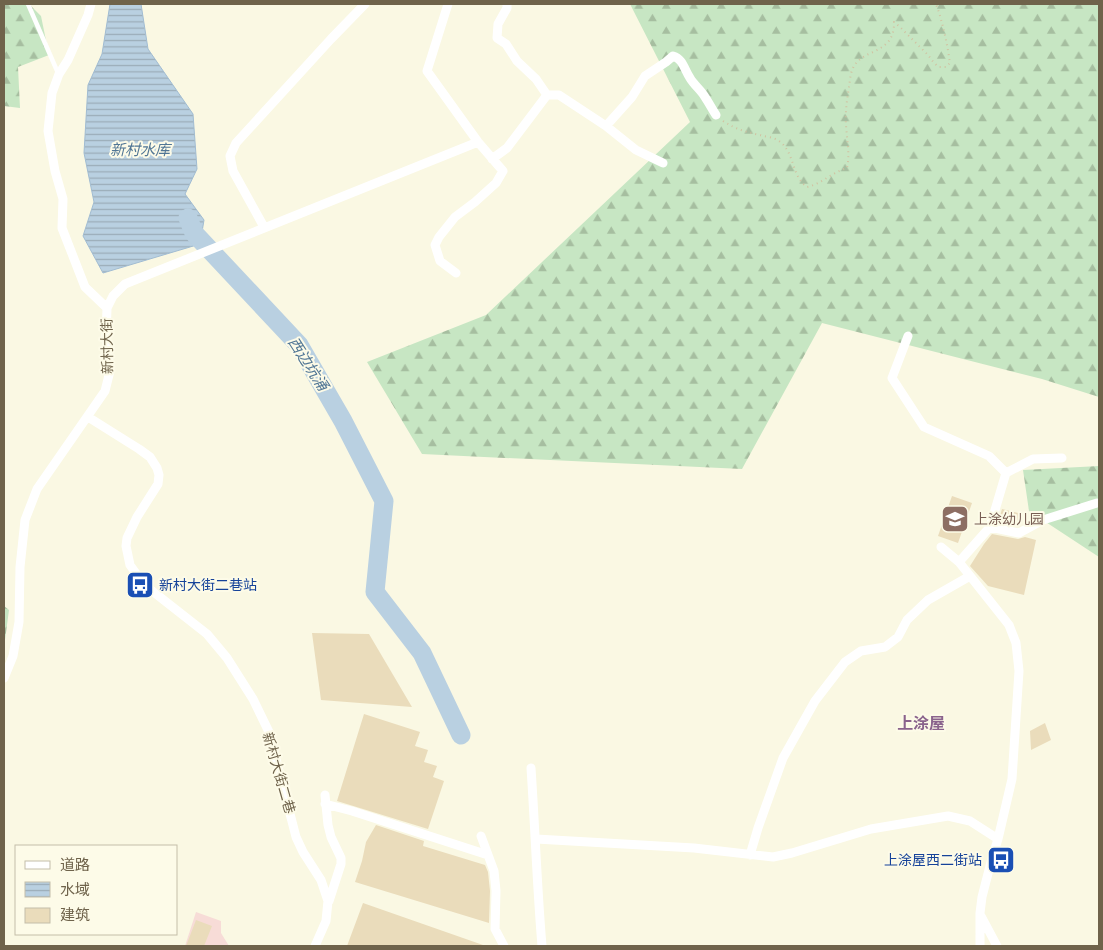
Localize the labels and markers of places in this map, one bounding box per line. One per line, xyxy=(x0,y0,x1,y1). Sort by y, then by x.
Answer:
school or university icon: 上涂幼儿园 xyxy=(940,504,970,534)
place label: 上涂幼儿园 xyxy=(974,511,1044,527)
bus stop icon: 新村大街二巷站 xyxy=(125,570,155,600)
place label: 新村大街二巷站 xyxy=(159,577,257,593)
bus stop icon: 上涂屋西二街站 xyxy=(986,845,1016,875)
place label: 上涂屋西二街站 xyxy=(884,852,982,868)

